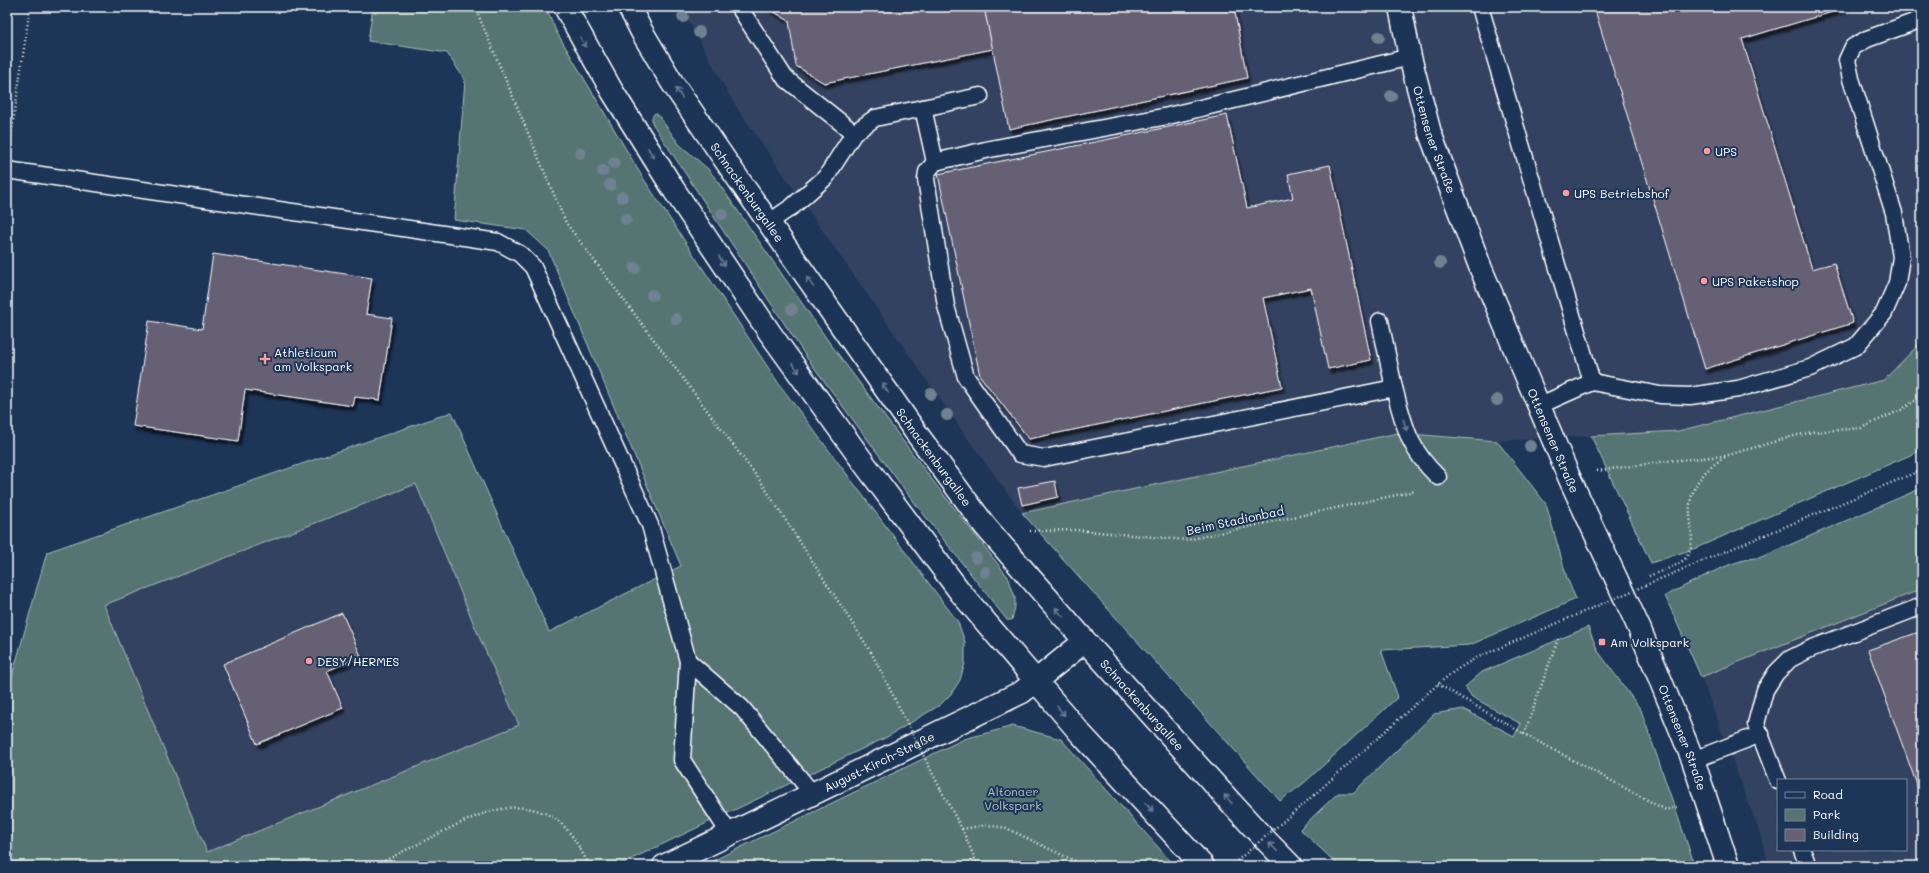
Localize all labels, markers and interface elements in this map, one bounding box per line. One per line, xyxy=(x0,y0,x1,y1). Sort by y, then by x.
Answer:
one-way arrow xyxy=(580,35,588,47)
street label: Ottensener Straße xyxy=(1410,84,1460,195)
one-way arrow xyxy=(675,88,683,99)
street label: Schnackenburgallee xyxy=(707,139,788,245)
place label: UPS xyxy=(1715,143,1737,159)
marker: UPS xyxy=(1702,146,1712,156)
one-way arrow xyxy=(647,147,655,159)
place label: UPS Betriebshof xyxy=(1574,185,1670,201)
marker: UPS Betriebshof xyxy=(1561,188,1571,198)
one-way arrow xyxy=(718,256,726,267)
place label: UPS Paketshop xyxy=(1712,273,1799,289)
marker: UPS Paketshop xyxy=(1699,276,1709,286)
one-way arrow xyxy=(806,277,814,288)
place label: Athleticum am Volkspark xyxy=(274,344,352,374)
marker: Athleticum am Volkspark xyxy=(259,353,271,365)
one-way arrow xyxy=(792,363,800,374)
one-way arrow xyxy=(881,383,889,394)
street label: Ottensener Straße xyxy=(1524,386,1583,495)
street label: Schnackenburgallee xyxy=(893,405,975,509)
one-way arrow xyxy=(1402,419,1409,432)
street label: Beim Stadionbad xyxy=(1185,502,1286,538)
one-way arrow xyxy=(1055,606,1064,617)
place label: Am Volkspark xyxy=(1610,634,1689,650)
marker: Am Volkspark xyxy=(1597,637,1607,647)
place label: DESY/HERMES xyxy=(317,653,400,669)
marker: DESY/HERMES xyxy=(304,656,314,666)
street label: Schnackenburgallee xyxy=(1097,656,1188,754)
street label: Ottensener Straße xyxy=(1655,682,1710,792)
one-way arrow xyxy=(1057,705,1066,716)
street label: August-Kirch-Straße xyxy=(821,728,937,795)
legend xyxy=(1777,779,1907,851)
park label: Altonaer Volkspark xyxy=(984,783,1042,813)
text: Road xyxy=(1813,786,1843,802)
one-way arrow xyxy=(1223,793,1232,804)
one-way arrow xyxy=(1144,802,1153,813)
text: Park xyxy=(1813,806,1840,822)
text: Building xyxy=(1813,826,1859,842)
one-way arrow xyxy=(1268,842,1278,852)

